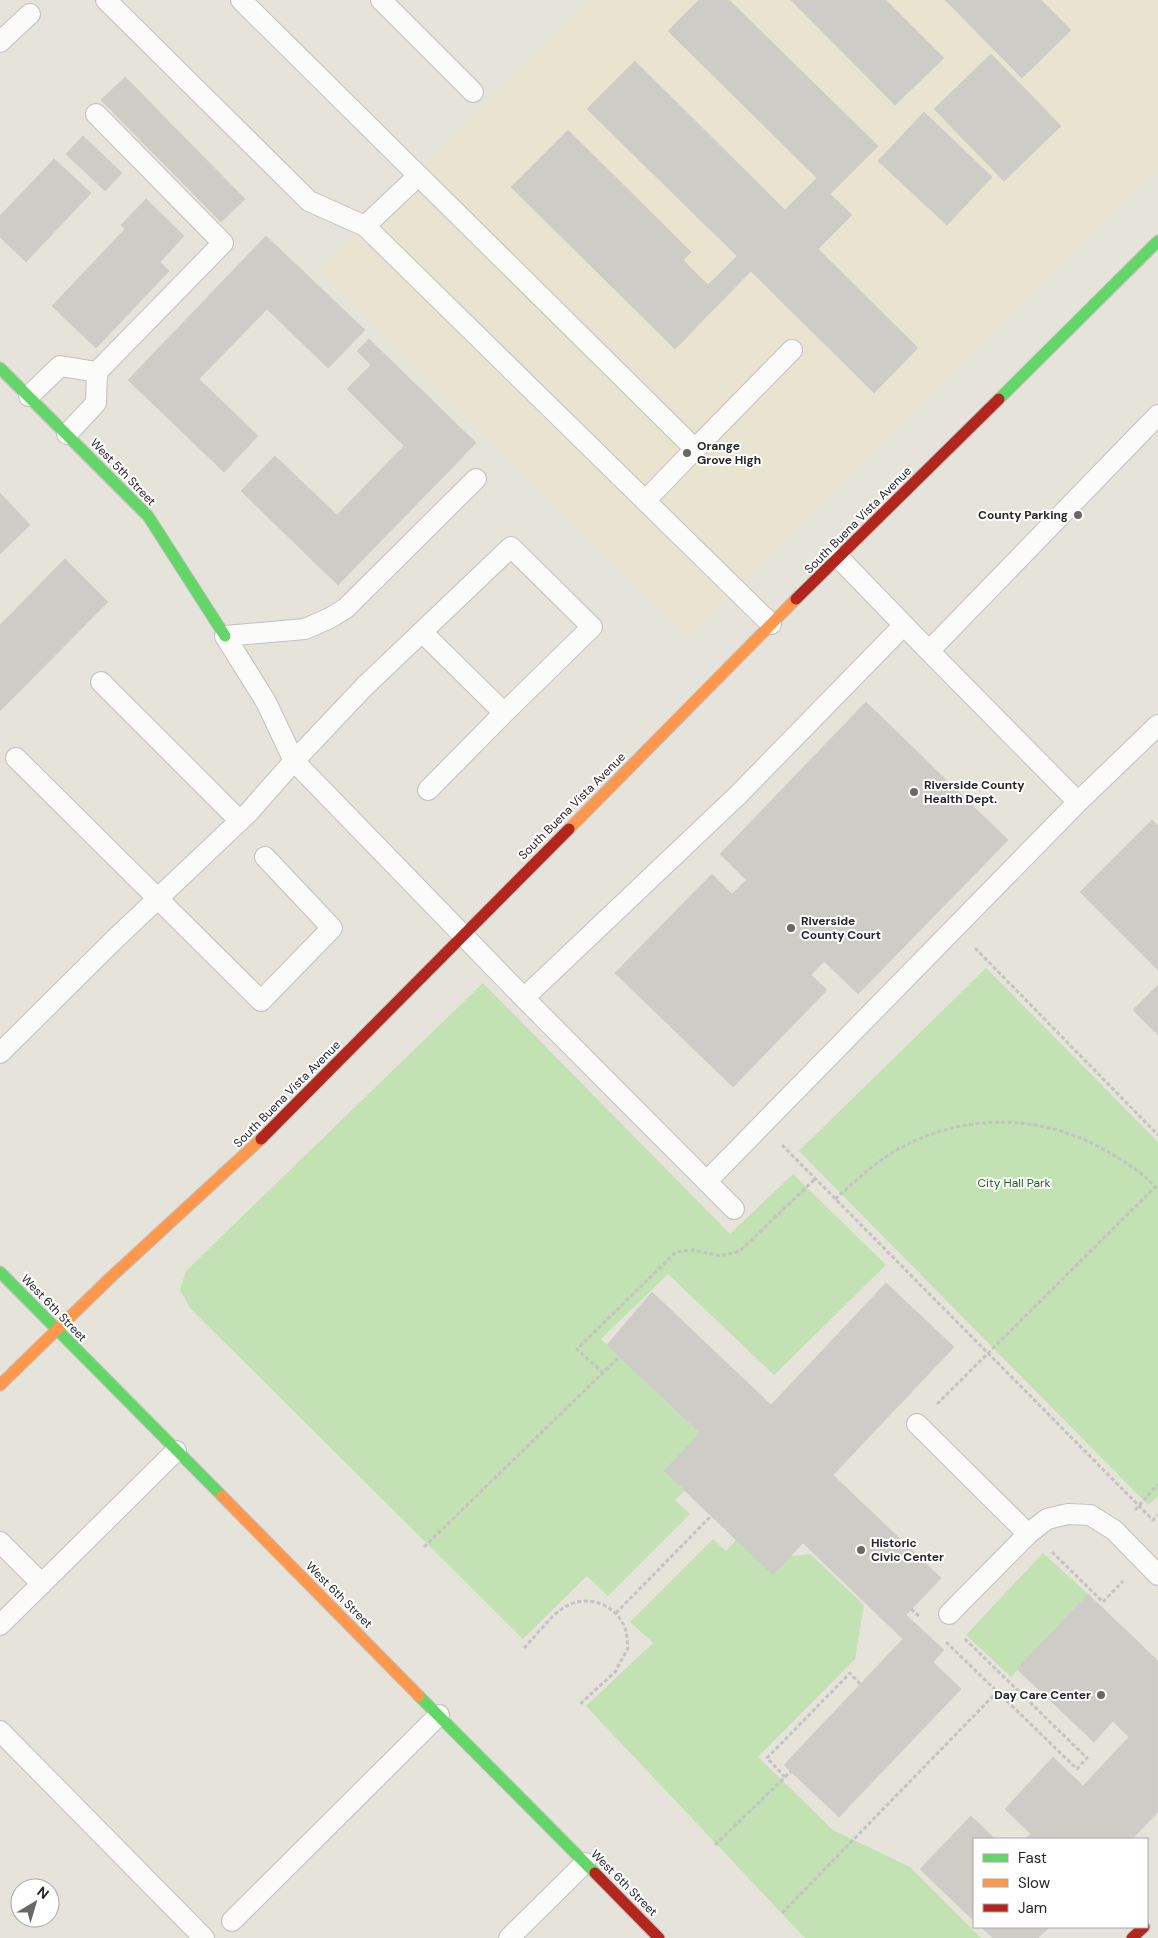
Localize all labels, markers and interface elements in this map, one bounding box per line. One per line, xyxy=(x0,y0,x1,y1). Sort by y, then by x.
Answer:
street label: West 5th Street xyxy=(87,435,159,509)
place label: Orange Grove High xyxy=(697,438,761,468)
marker: Orange Grove High xyxy=(681,447,693,459)
street label: South Buena Vista Avenue xyxy=(801,463,915,577)
place label: County Parking xyxy=(978,507,1068,523)
marker: County Parking xyxy=(1072,509,1084,521)
street label: South Buena Vista Avenue xyxy=(515,749,629,863)
place label: Riverside County Health Dept. xyxy=(924,777,1025,807)
marker: Riverside County Health Dept. xyxy=(908,786,920,798)
place label: Riverside County Court xyxy=(801,913,881,943)
marker: Riverside County Court xyxy=(785,922,797,934)
street label: South Buena Vista Avenue xyxy=(230,1037,344,1151)
park label: City Hall Park xyxy=(978,1175,1051,1191)
street label: West 6th Street xyxy=(18,1271,90,1345)
place label: Historic Civic Center xyxy=(871,1535,944,1565)
marker: Historic Civic Center xyxy=(855,1544,867,1556)
street label: West 6th Street xyxy=(302,1558,376,1632)
place label: Day Care Center xyxy=(994,1687,1091,1703)
marker: Day Care Center xyxy=(1095,1689,1107,1701)
legend xyxy=(973,1838,1148,1928)
street label: West 6th Street xyxy=(587,1846,661,1920)
text: Fast xyxy=(1018,1848,1047,1868)
text: Slow xyxy=(1018,1873,1051,1893)
north arrow xyxy=(10,1878,60,1928)
text: N xyxy=(33,1883,53,1903)
text: Jam xyxy=(1018,1898,1047,1918)

